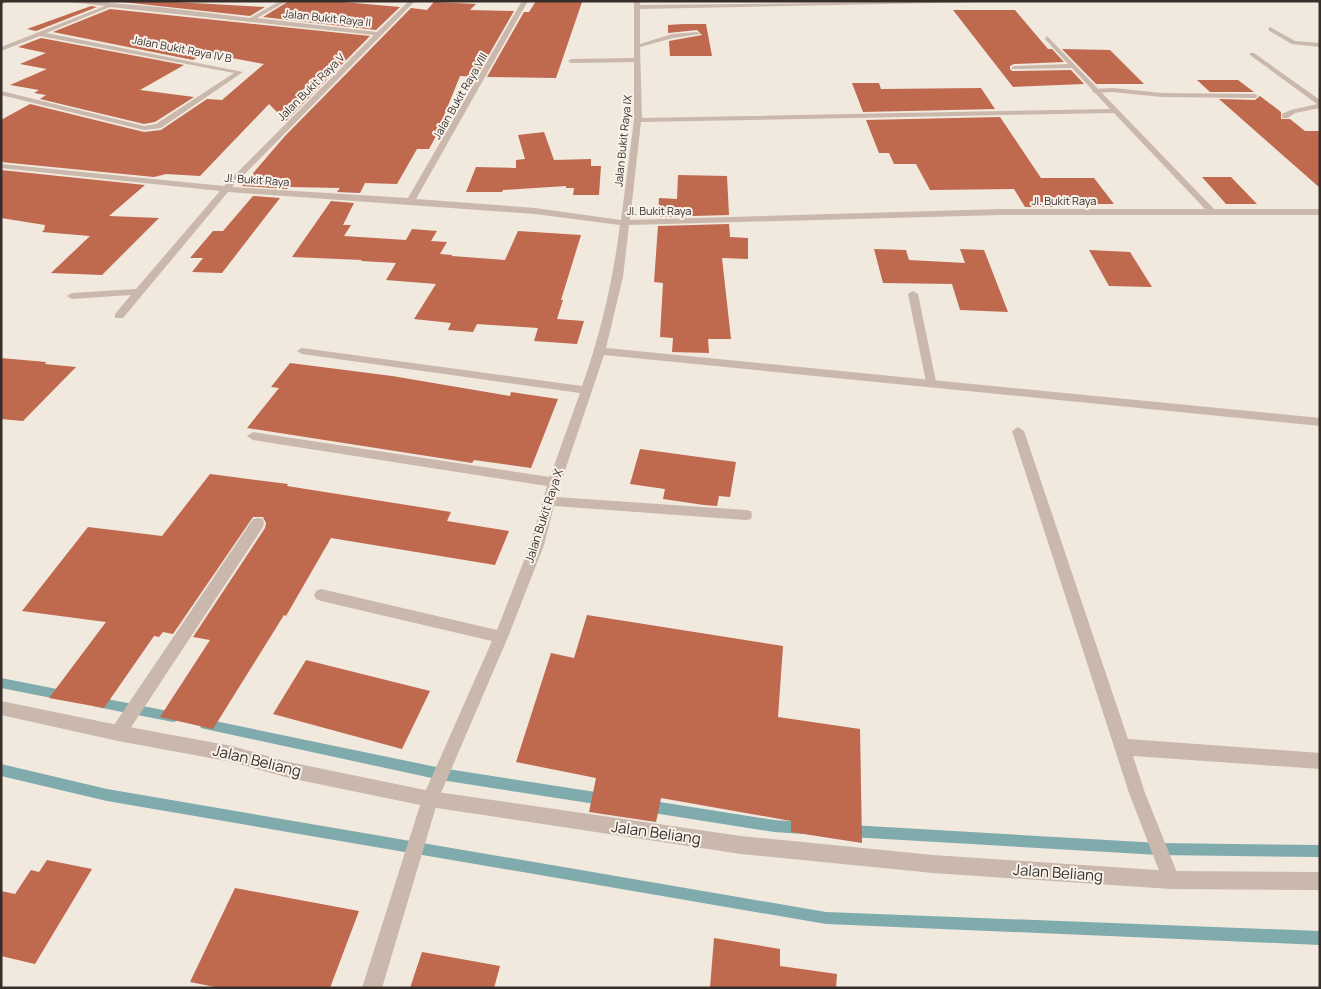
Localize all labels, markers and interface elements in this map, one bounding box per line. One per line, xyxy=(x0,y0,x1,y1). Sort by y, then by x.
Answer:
street label: Jalan Bukit Raya II xyxy=(282,5,372,30)
street label: Jalan Bukit Raya IV B xyxy=(131,31,233,66)
street label: Jalan Bukit Raya V xyxy=(274,49,348,124)
street label: Jalan Bukit Raya VIII xyxy=(429,50,490,142)
street label: Jalan Bukit Raya IX xyxy=(610,94,635,188)
street label: Jl. Bukit Raya xyxy=(224,170,290,189)
street label: Jl. Bukit Raya xyxy=(1032,193,1096,208)
street label: Jl. Bukit Raya xyxy=(627,203,691,218)
street label: Jalan Bukit Raya X xyxy=(520,466,567,565)
street label: Jalan Beliang xyxy=(211,739,303,782)
street label: Jalan Beliang xyxy=(610,816,702,849)
street label: Jalan Beliang xyxy=(1012,859,1104,886)

